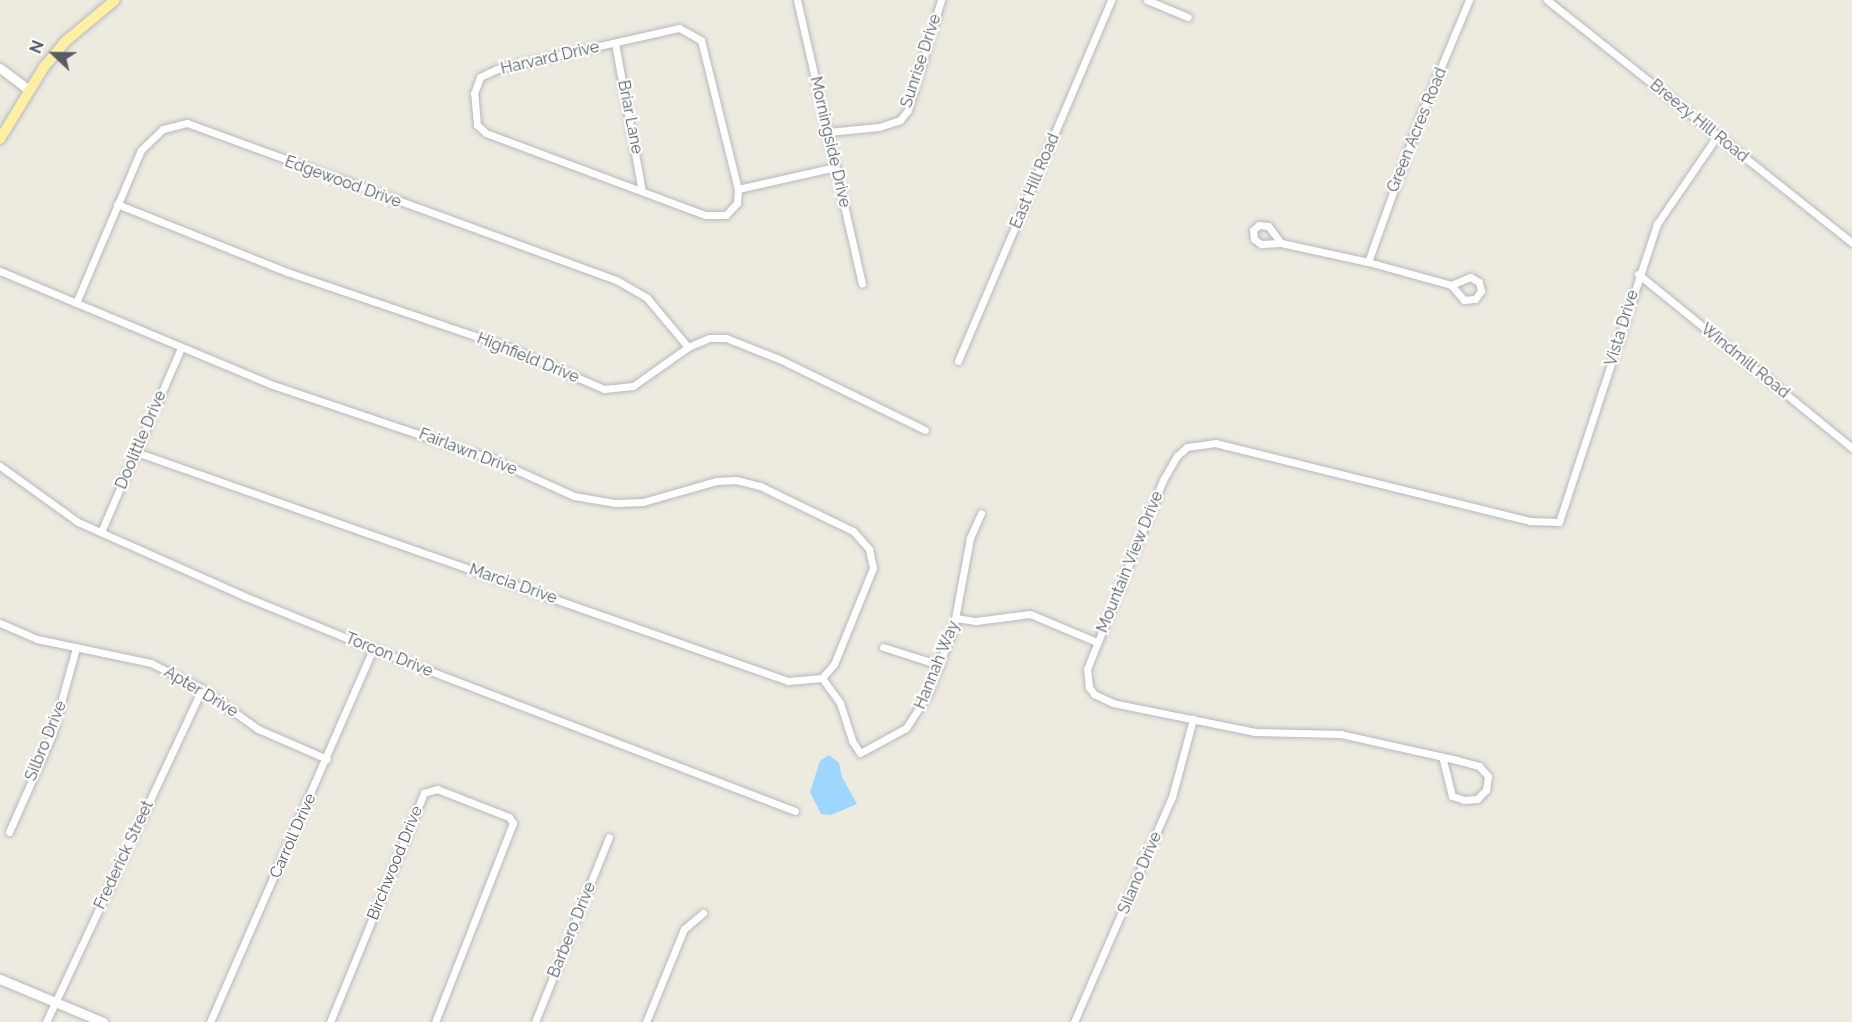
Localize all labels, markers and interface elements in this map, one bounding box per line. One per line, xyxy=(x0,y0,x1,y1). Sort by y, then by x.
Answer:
street label: Sunrise Drive xyxy=(897,12,945,110)
north arrow xyxy=(24,24,84,84)
street label: Harvard Drive xyxy=(499,37,601,79)
text: N xyxy=(26,38,48,56)
street label: Green Acres Road xyxy=(1383,65,1451,195)
street label: Morningside Drive xyxy=(806,75,854,209)
street label: Breezy Hill Road xyxy=(1646,75,1752,167)
street label: Briar Lane xyxy=(613,78,647,156)
street label: East Hill Road xyxy=(1006,130,1064,232)
street label: Edgewood Drive xyxy=(282,152,404,212)
street label: Vista Drive xyxy=(1601,288,1643,368)
street label: Windmill Road xyxy=(1697,319,1793,403)
street label: Highfield Drive xyxy=(474,329,582,387)
street label: Doolittle Drive xyxy=(112,388,170,492)
street label: Fairlawn Drive xyxy=(416,424,520,480)
street label: Mountain View Drive xyxy=(1093,488,1167,636)
street label: Marcia Drive xyxy=(467,560,559,608)
street label: Hannah Way xyxy=(910,618,964,712)
street label: Torcon Drive xyxy=(342,629,436,681)
street label: Apter Drive xyxy=(160,662,242,722)
street label: Silbro Drive xyxy=(21,698,71,784)
street label: Carroll Drive xyxy=(266,790,320,882)
street label: Frederick Street xyxy=(90,798,158,912)
street label: Birchwood Drive xyxy=(363,803,427,923)
street label: Silano Drive xyxy=(1114,829,1166,917)
street label: Barbero Drive xyxy=(544,879,600,981)

